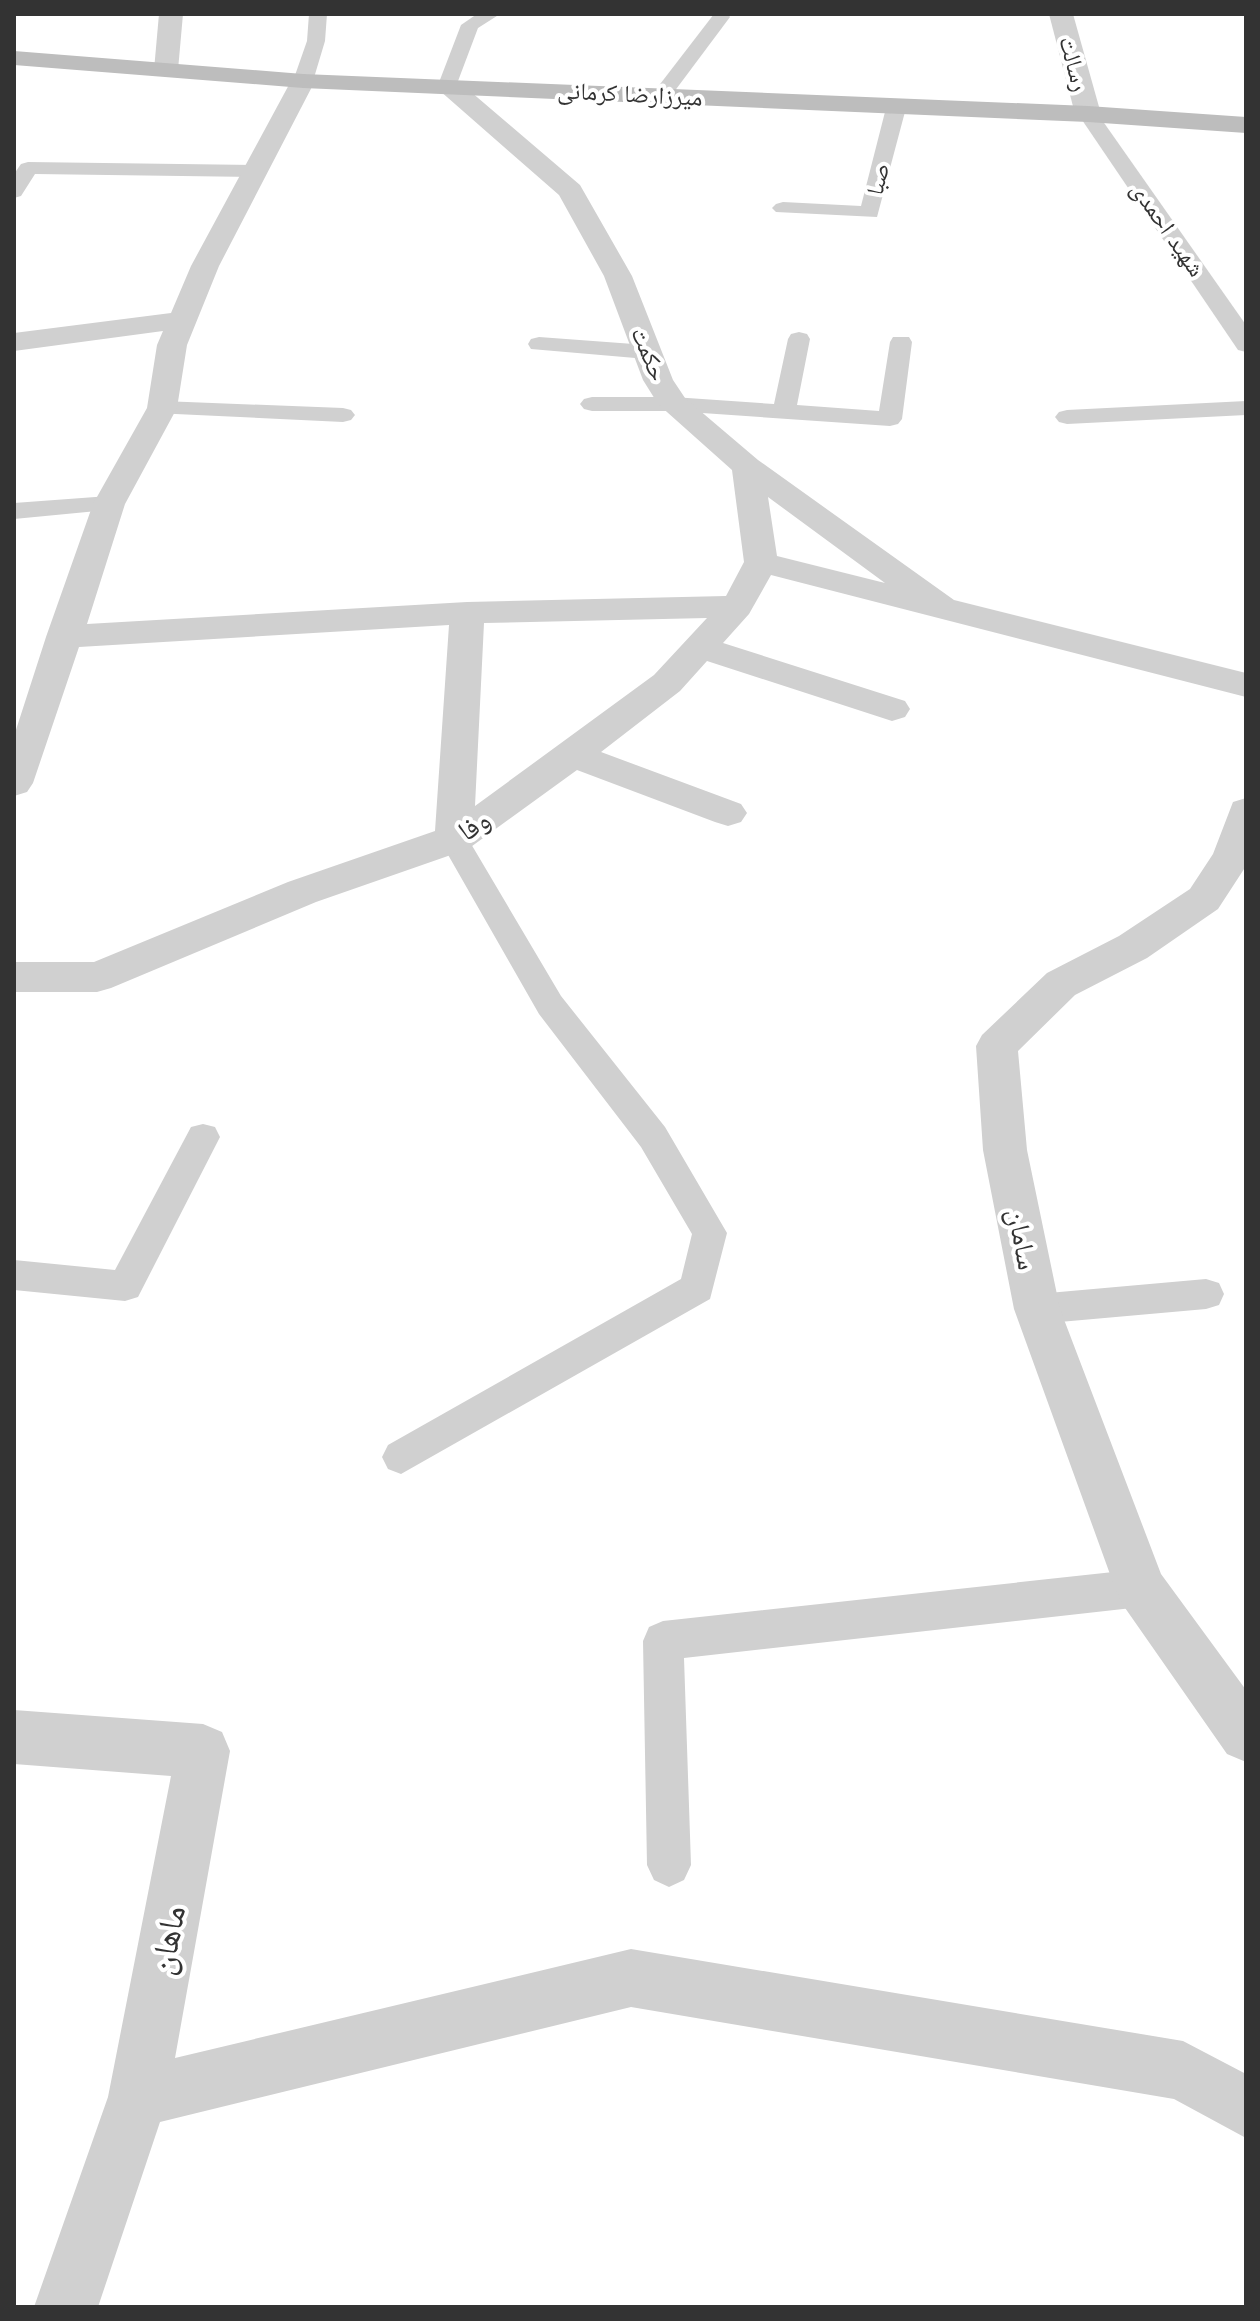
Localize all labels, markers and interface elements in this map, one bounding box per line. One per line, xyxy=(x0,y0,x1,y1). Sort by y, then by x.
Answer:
street label: رسالت xyxy=(1050,32,1099,95)
street label: میرزارضا کرمانی xyxy=(556,72,704,115)
street label: صبا xyxy=(857,159,898,199)
street label: شهید احمدی xyxy=(1123,174,1214,283)
street label: حکمت xyxy=(622,321,676,386)
street label: وفا xyxy=(450,800,499,851)
street label: سامان xyxy=(996,1205,1049,1273)
street label: ماهان xyxy=(137,1901,198,1979)

